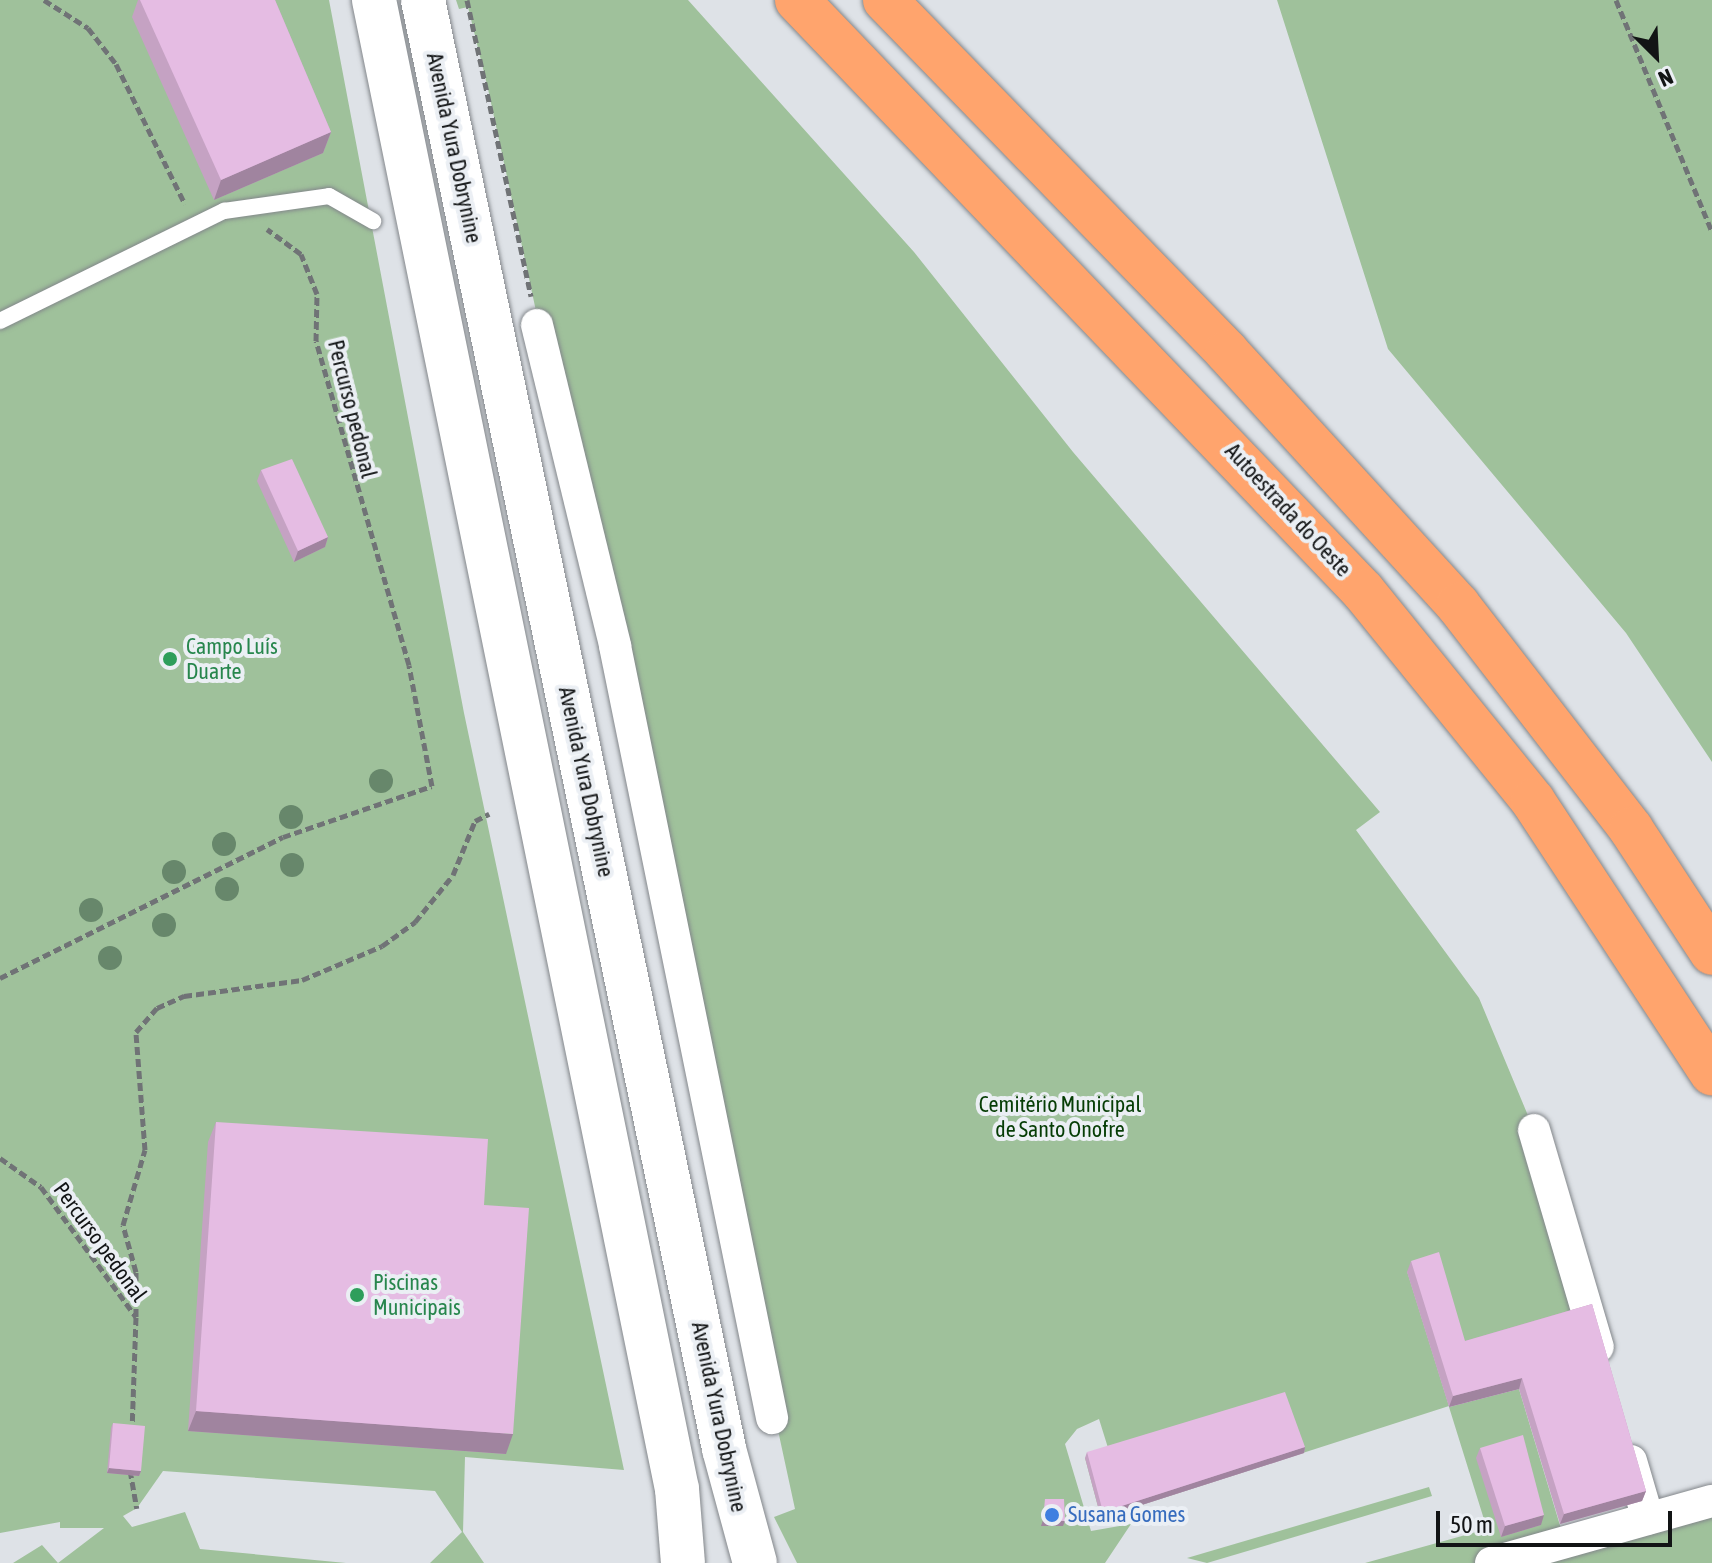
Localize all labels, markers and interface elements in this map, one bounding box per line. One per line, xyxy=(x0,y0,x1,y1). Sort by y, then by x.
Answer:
north arrow xyxy=(1616,16,1696,96)
street label: Avenida Yura Dobrynine xyxy=(421,50,487,246)
text: N xyxy=(1655,63,1677,92)
street label: Percurso pedonal xyxy=(322,337,382,481)
street label: Autoestrada do Oeste xyxy=(1220,438,1356,582)
place label: Campo Luís Duarte xyxy=(186,633,278,684)
marker: Campo Luís Duarte xyxy=(161,650,179,668)
street label: Avenida Yura Dobrynine xyxy=(553,684,619,880)
park label: Cemitério Municipal de Santo Onofre xyxy=(979,1091,1141,1142)
street label: Percurso pedonal xyxy=(48,1177,152,1307)
place label: Piscinas Municipais xyxy=(373,1269,461,1320)
marker: Piscinas Municipais xyxy=(348,1286,366,1304)
street label: Avenida Yura Dobrynine xyxy=(686,1319,752,1515)
scale bar xyxy=(1440,1495,1676,1545)
place label: Susana Gomes xyxy=(1068,1502,1185,1528)
marker: Susana Gomes xyxy=(1043,1506,1061,1524)
text: 50 m xyxy=(1450,1511,1493,1538)

